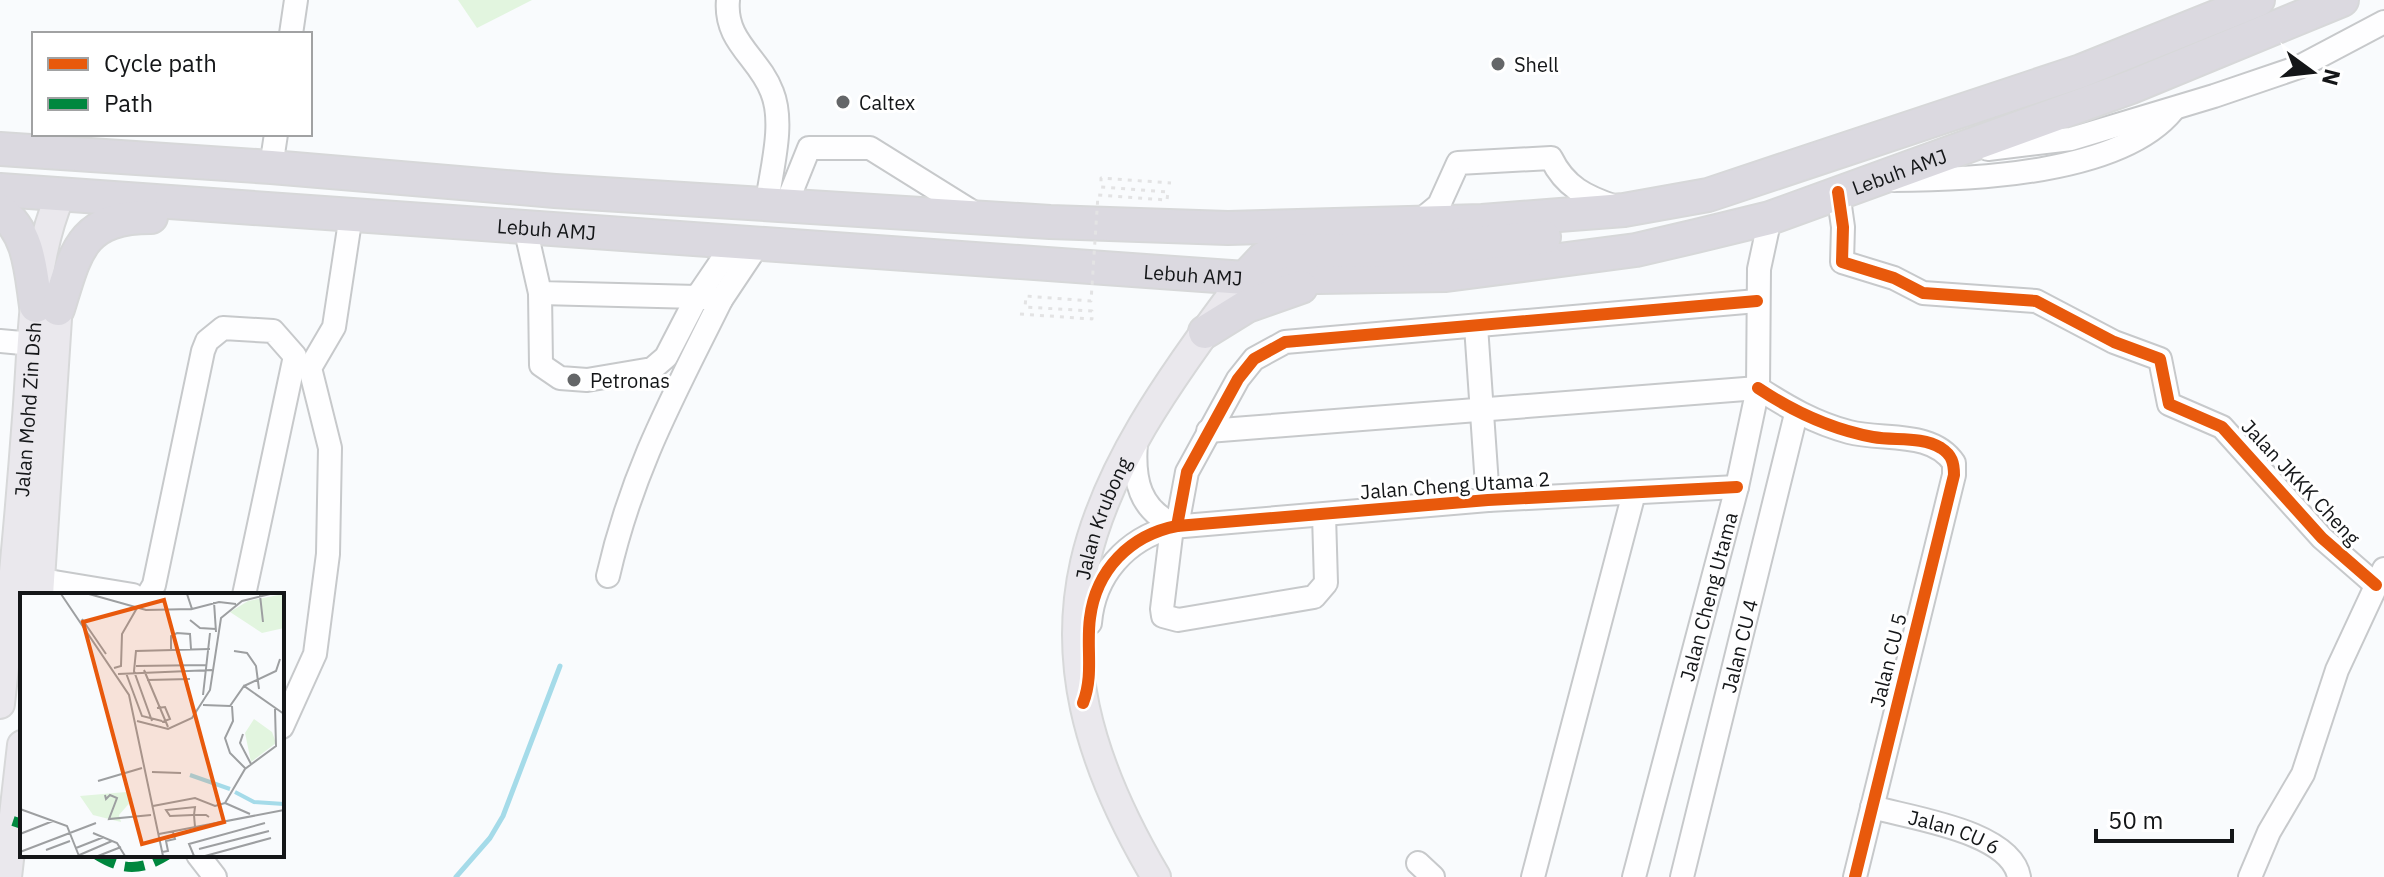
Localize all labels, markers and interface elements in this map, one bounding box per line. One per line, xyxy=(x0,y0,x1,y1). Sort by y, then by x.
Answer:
legend xyxy=(32,32,312,136)
north arrow xyxy=(2272,32,2352,112)
text: Cycle path xyxy=(104,47,217,79)
place label: Shell xyxy=(1514,51,1559,78)
marker: Shell xyxy=(1489,55,1507,73)
text: N xyxy=(2316,66,2348,89)
text: Path xyxy=(104,87,153,119)
place label: Caltex xyxy=(859,89,915,116)
marker: Caltex xyxy=(834,93,852,111)
street label: Lebuh AMJ xyxy=(1848,142,1950,201)
street label: Lebuh AMJ xyxy=(496,212,597,246)
street label: Lebuh AMJ xyxy=(1143,257,1243,291)
street label: Jalan Mohd Zin Dsh xyxy=(7,321,47,498)
place label: Petronas xyxy=(590,367,670,394)
marker: Petronas xyxy=(565,371,583,389)
street label: Jalan JKKK Cheng xyxy=(2236,413,2367,551)
street label: Jalan Krubong xyxy=(1068,452,1137,582)
street label: Jalan Cheng Utama 2 xyxy=(1359,465,1551,505)
street label: Jalan Cheng Utama xyxy=(1673,509,1743,684)
inset map xyxy=(20,593,284,857)
street label: Jalan CU 4 xyxy=(1714,596,1763,696)
street label: Jalan CU 5 xyxy=(1863,610,1913,710)
scale bar xyxy=(2096,793,2232,843)
street label: Jalan CU 6 xyxy=(1906,803,2006,860)
text: 50 m xyxy=(2108,804,2163,836)

